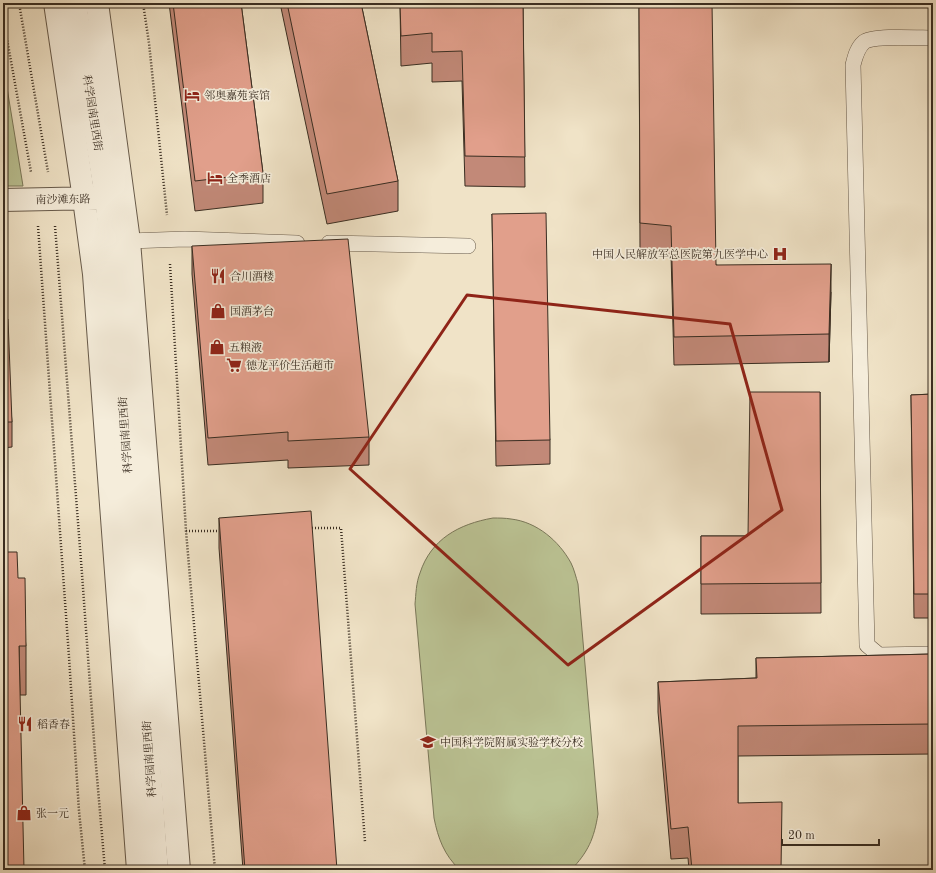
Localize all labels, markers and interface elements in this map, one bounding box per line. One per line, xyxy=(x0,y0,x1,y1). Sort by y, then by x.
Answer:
street label: 科学园南里西街 xyxy=(80,74,105,152)
hotel icon: 邻奥嘉苑宾馆 xyxy=(183,86,201,104)
place label: 邻奥嘉苑宾馆 xyxy=(204,89,270,102)
hotel icon: 全季酒店 xyxy=(206,169,224,187)
place label: 全季酒店 xyxy=(227,172,271,185)
street label: 南沙滩东路 xyxy=(35,193,91,206)
hospital icon: 中国人民解放军总医院第九医学中心 xyxy=(771,245,789,263)
place label: 中国人民解放军总医院第九医学中心 xyxy=(592,248,768,261)
restaurant icon: 合川酒楼 xyxy=(209,267,227,285)
place label: 合川酒楼 xyxy=(230,270,274,283)
shop icon: 国酒茅台 xyxy=(209,302,227,320)
place label: 国酒茅台 xyxy=(230,305,274,318)
shop icon: 五粮液 xyxy=(208,338,226,356)
place label: 五粮液 xyxy=(229,341,262,354)
supermarket icon: 德龙平价生活超市 xyxy=(225,356,243,374)
place label: 德龙平价生活超市 xyxy=(246,359,334,372)
street label: 科学园南里西街 xyxy=(116,396,135,474)
restaurant icon: 稻香春 xyxy=(16,715,34,733)
place label: 稻香春 xyxy=(37,718,70,731)
street label: 科学园南里西街 xyxy=(140,720,159,798)
school or university icon: 中国科学院附属实验学校分校 xyxy=(419,733,437,751)
place label: 中国科学院附属实验学校分校 xyxy=(440,736,583,749)
shop icon: 张一元 xyxy=(15,804,33,822)
place label: 张一元 xyxy=(36,807,69,820)
scale bar xyxy=(782,821,879,847)
text: 20 m xyxy=(788,830,815,842)

